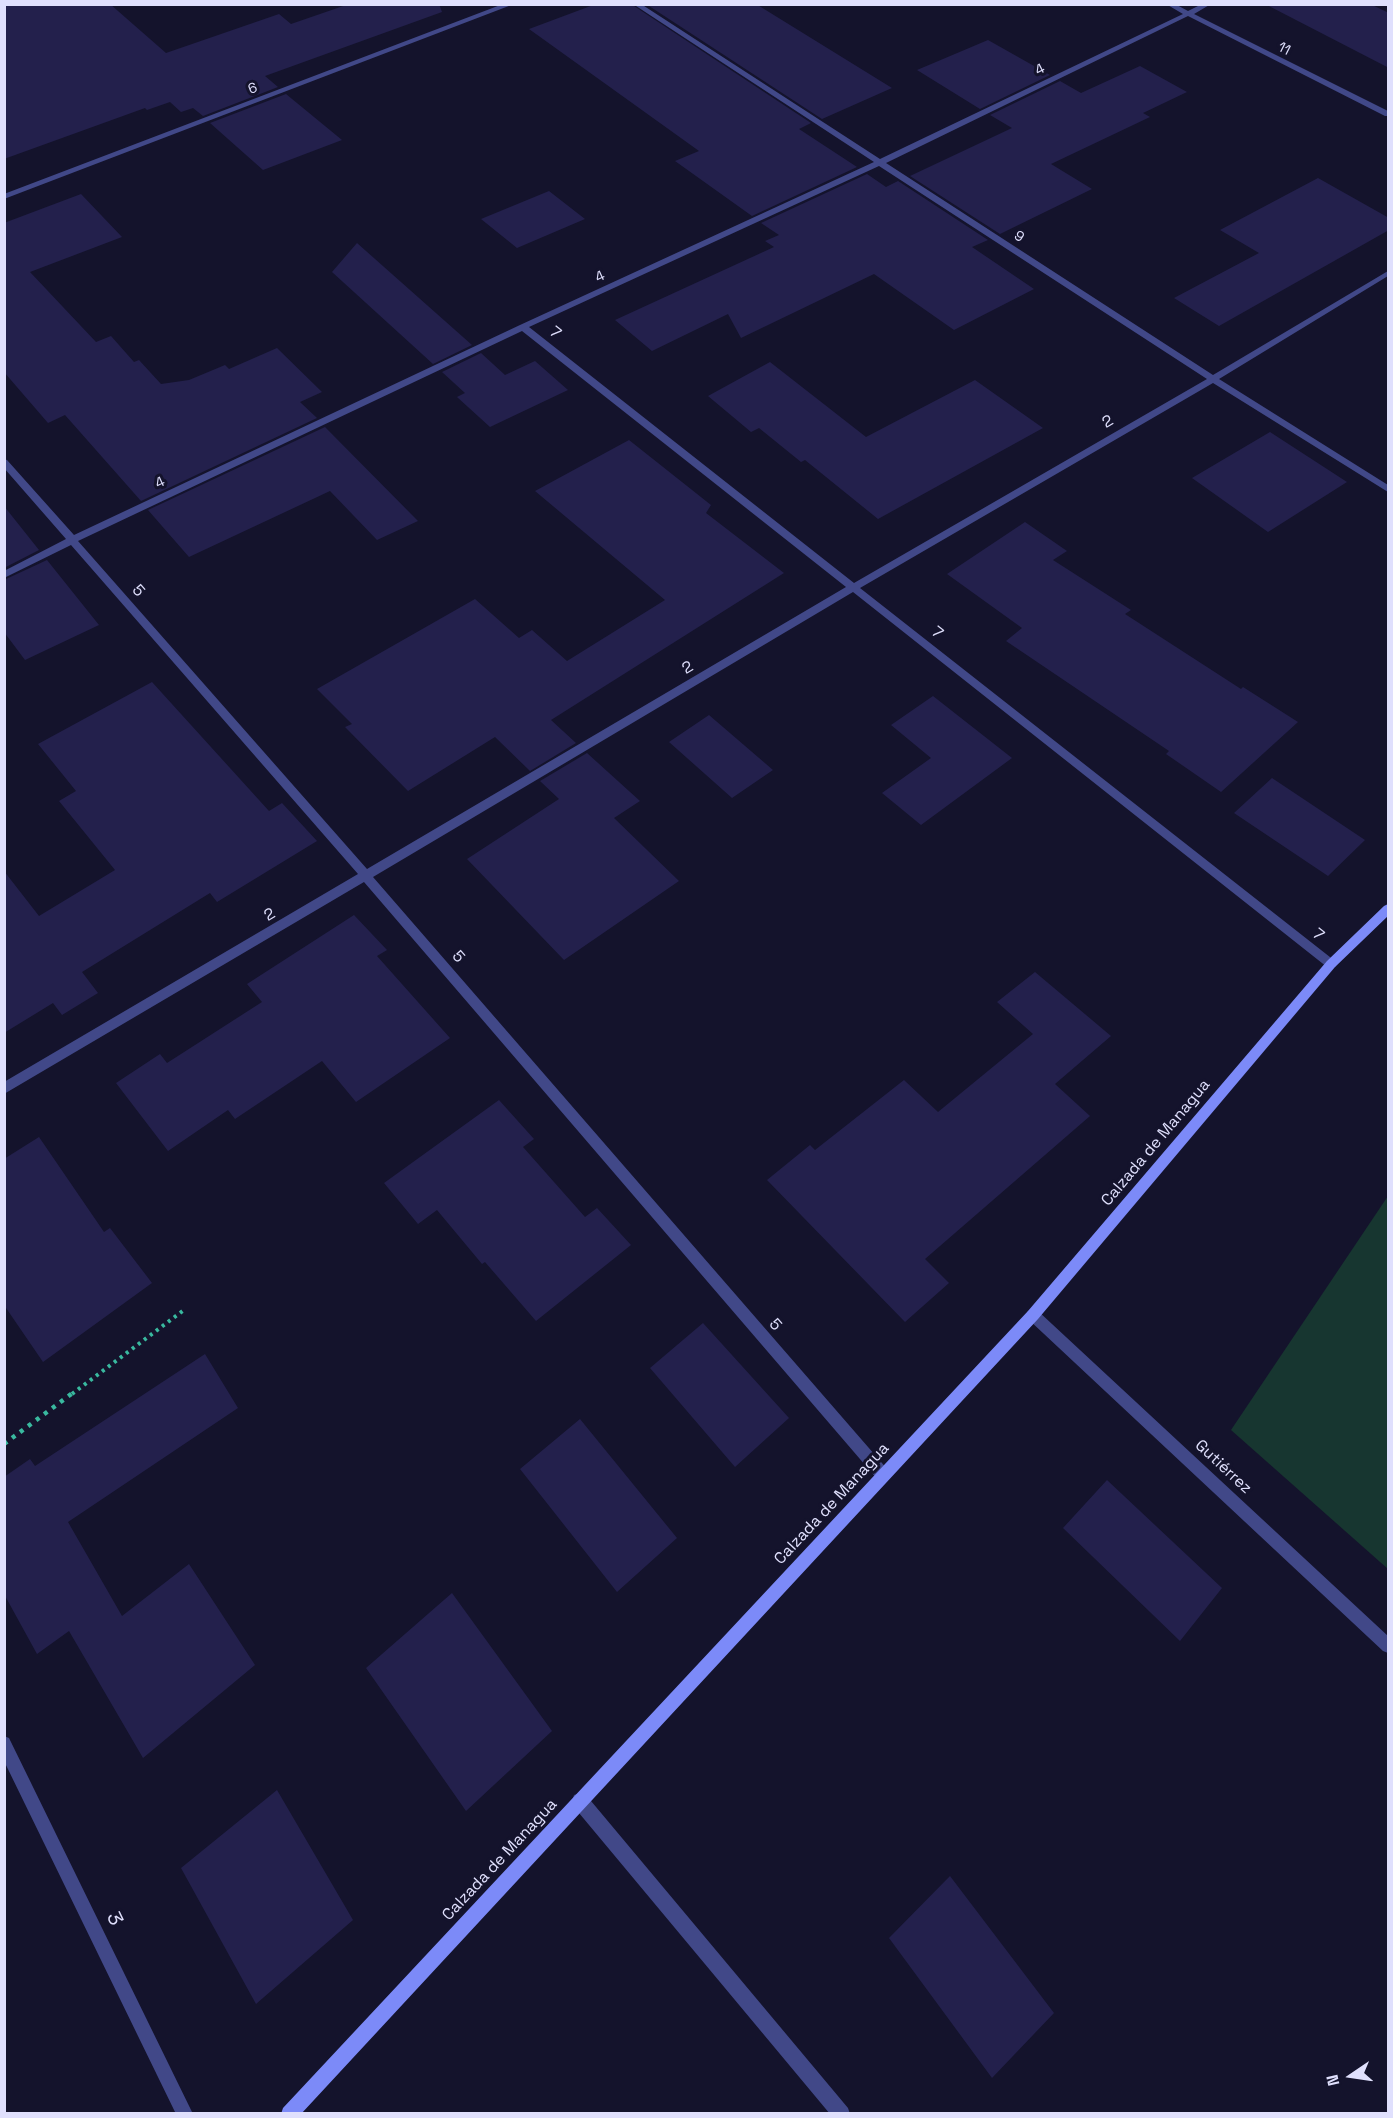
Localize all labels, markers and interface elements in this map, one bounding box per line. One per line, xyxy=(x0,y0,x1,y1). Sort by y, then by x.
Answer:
street label: 11 xyxy=(1275,39,1293,59)
street label: 4 xyxy=(1032,61,1048,79)
street label: 6 xyxy=(246,80,260,98)
street label: 9 xyxy=(1011,228,1027,246)
street label: 4 xyxy=(592,268,608,286)
street label: 7 xyxy=(546,323,564,343)
street label: 2 xyxy=(1099,411,1117,433)
street label: 4 xyxy=(152,474,168,492)
street label: 5 xyxy=(128,581,148,601)
street label: 7 xyxy=(928,623,946,643)
street label: 2 xyxy=(679,657,697,679)
street label: 2 xyxy=(261,904,279,926)
street label: 7 xyxy=(1309,925,1327,945)
street label: 5 xyxy=(448,947,468,967)
street label: Calzada de Managua xyxy=(1097,1076,1215,1210)
street label: 5 xyxy=(765,1315,785,1335)
street label: Gutiérrez xyxy=(1191,1436,1255,1498)
street label: Calzada de Managua xyxy=(771,1439,893,1569)
street label: Calzada de Managua xyxy=(439,1795,561,1925)
street label: 3 xyxy=(101,1908,127,1930)
north arrow xyxy=(1321,2046,1381,2106)
text: N xyxy=(1322,2073,1344,2088)

